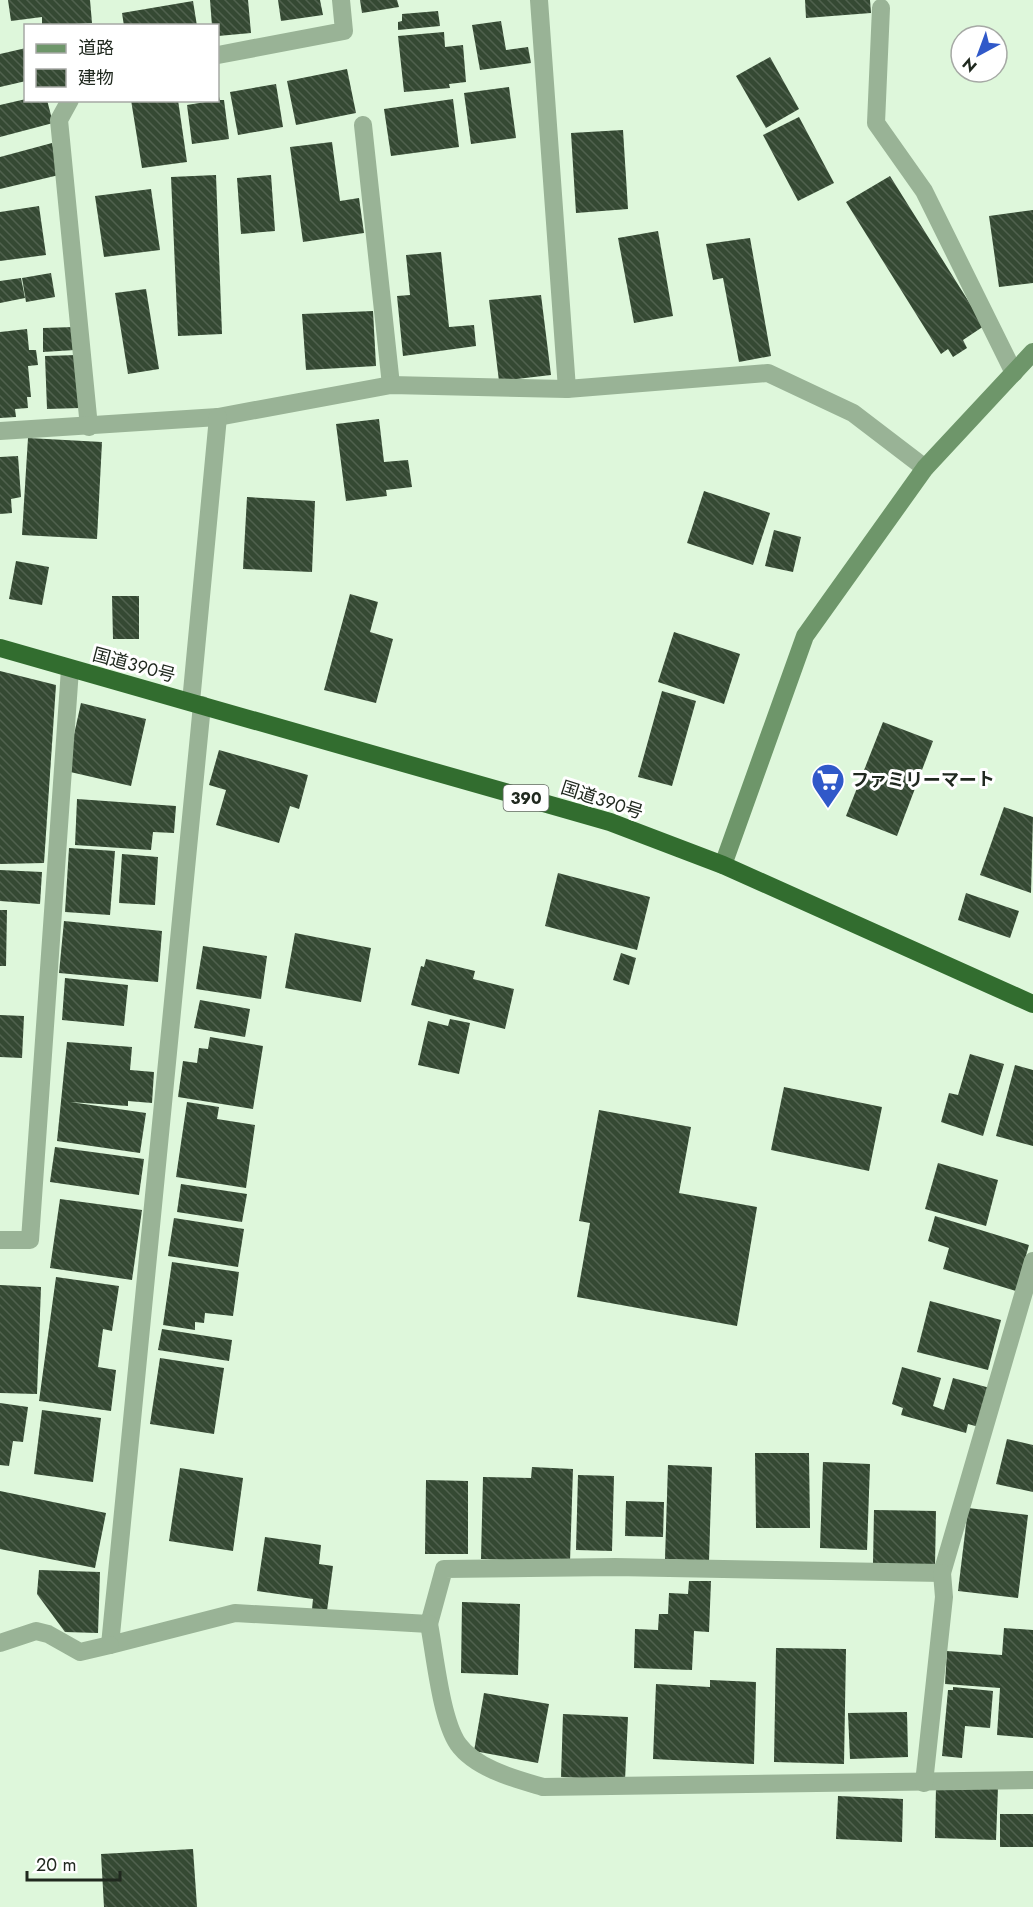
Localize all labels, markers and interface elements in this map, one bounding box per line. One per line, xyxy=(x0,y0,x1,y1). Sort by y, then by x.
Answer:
legend xyxy=(24,24,219,102)
north arrow xyxy=(949,24,1009,84)
text: 道路 xyxy=(78,35,114,61)
text: N xyxy=(957,52,982,78)
text: 建物 xyxy=(78,65,114,91)
street label: 国道390号 xyxy=(90,641,178,689)
supermarket icon: ファミリーマート xyxy=(810,762,846,809)
place label: ファミリーマート xyxy=(851,767,995,793)
street label: 国道390号 xyxy=(558,775,646,825)
road number: 390 xyxy=(504,785,548,811)
scale bar xyxy=(27,1844,120,1882)
text: 20 m xyxy=(36,1852,76,1878)

